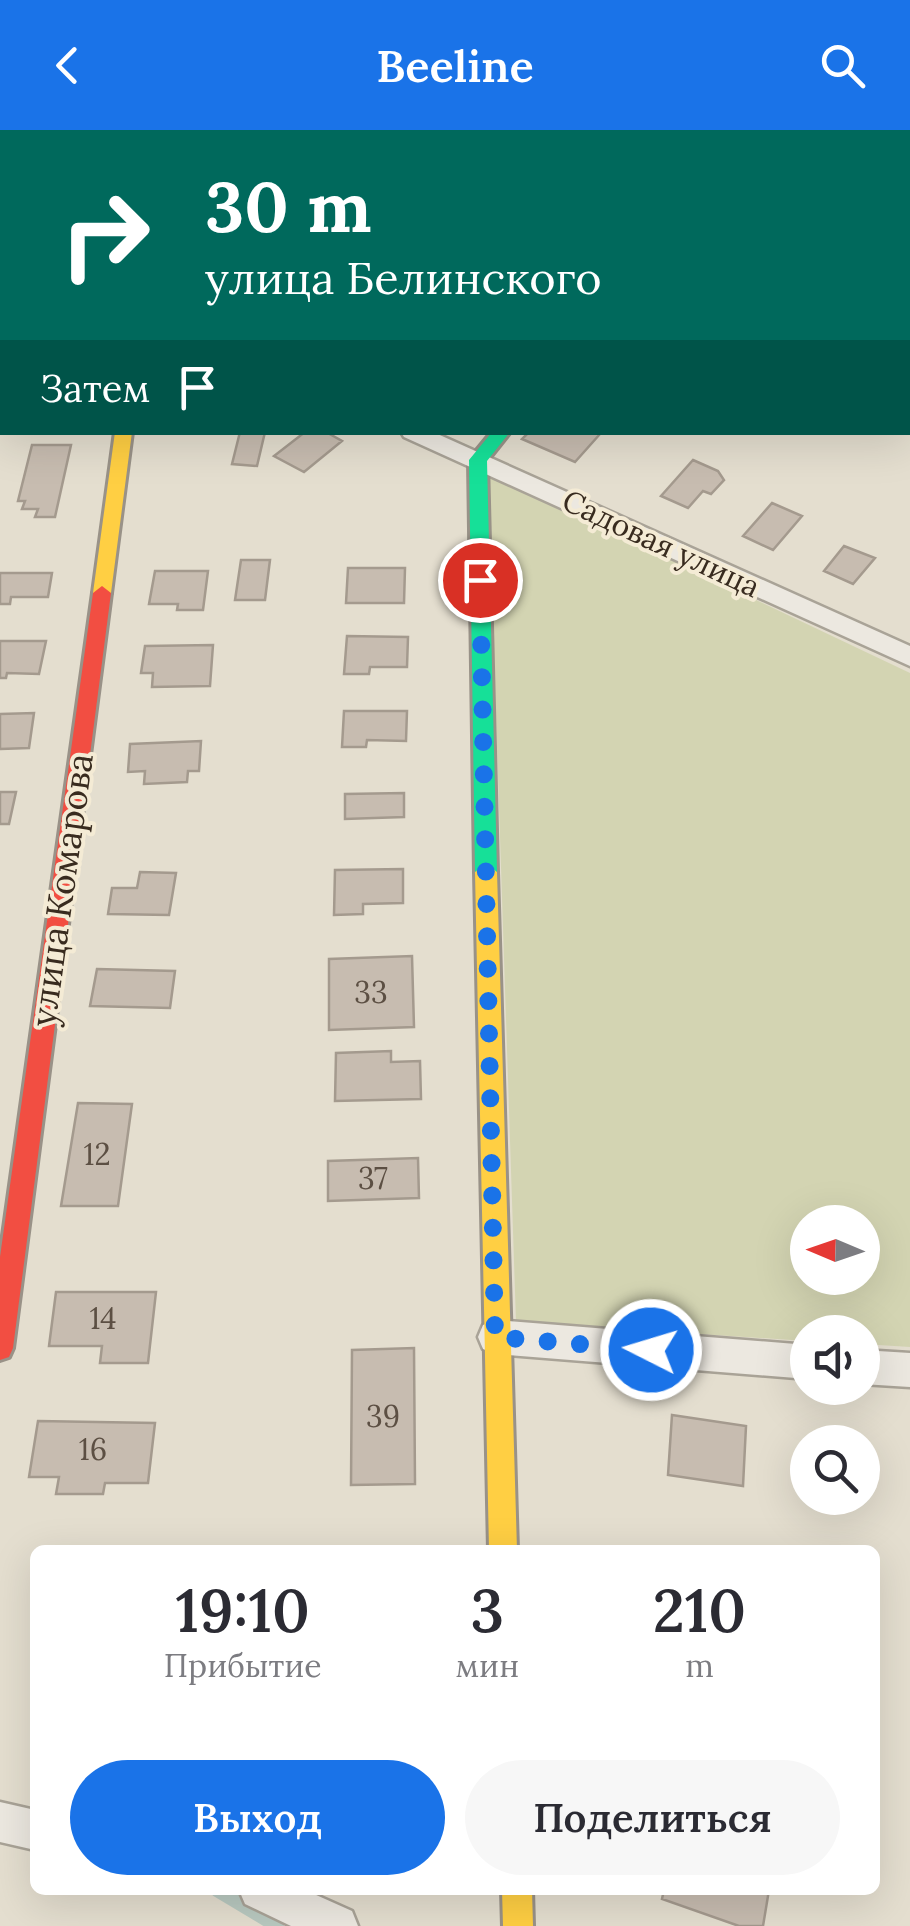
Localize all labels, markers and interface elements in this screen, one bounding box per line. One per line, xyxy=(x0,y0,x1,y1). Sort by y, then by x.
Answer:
text: Beeline xyxy=(376,37,534,94)
icon: back xyxy=(40,38,95,93)
icon: search xyxy=(815,38,870,93)
text: 30 m xyxy=(205,162,372,251)
icon: right xyxy=(40,170,170,300)
text: улица Белинского xyxy=(205,249,602,306)
icon: arrive xyxy=(170,360,225,415)
text: Затем xyxy=(40,364,150,412)
street label: Садовая улица xyxy=(556,481,766,606)
pin xyxy=(438,538,523,623)
icon: arrive xyxy=(453,553,508,608)
street label: улица Комарова xyxy=(20,750,103,1029)
house number: 33 xyxy=(354,973,388,1011)
house number: 12 xyxy=(83,1135,111,1173)
house number: 37 xyxy=(358,1159,388,1197)
north arrow xyxy=(790,1205,880,1295)
map controls xyxy=(790,1205,880,1515)
position arrow xyxy=(599,1298,703,1402)
house number: 14 xyxy=(89,1299,117,1337)
button: sound xyxy=(790,1315,880,1405)
house number: 39 xyxy=(366,1397,400,1435)
button: search xyxy=(790,1425,880,1515)
house number: 16 xyxy=(79,1430,107,1468)
text: 19:10 xyxy=(175,1572,310,1648)
text: 3 xyxy=(470,1572,504,1648)
text: 210 xyxy=(653,1572,746,1648)
text: Прибытие xyxy=(164,1645,322,1686)
text: мин xyxy=(455,1645,519,1686)
text: m xyxy=(685,1645,714,1686)
button: Выход xyxy=(70,1760,445,1875)
button: Поделиться xyxy=(465,1760,840,1875)

